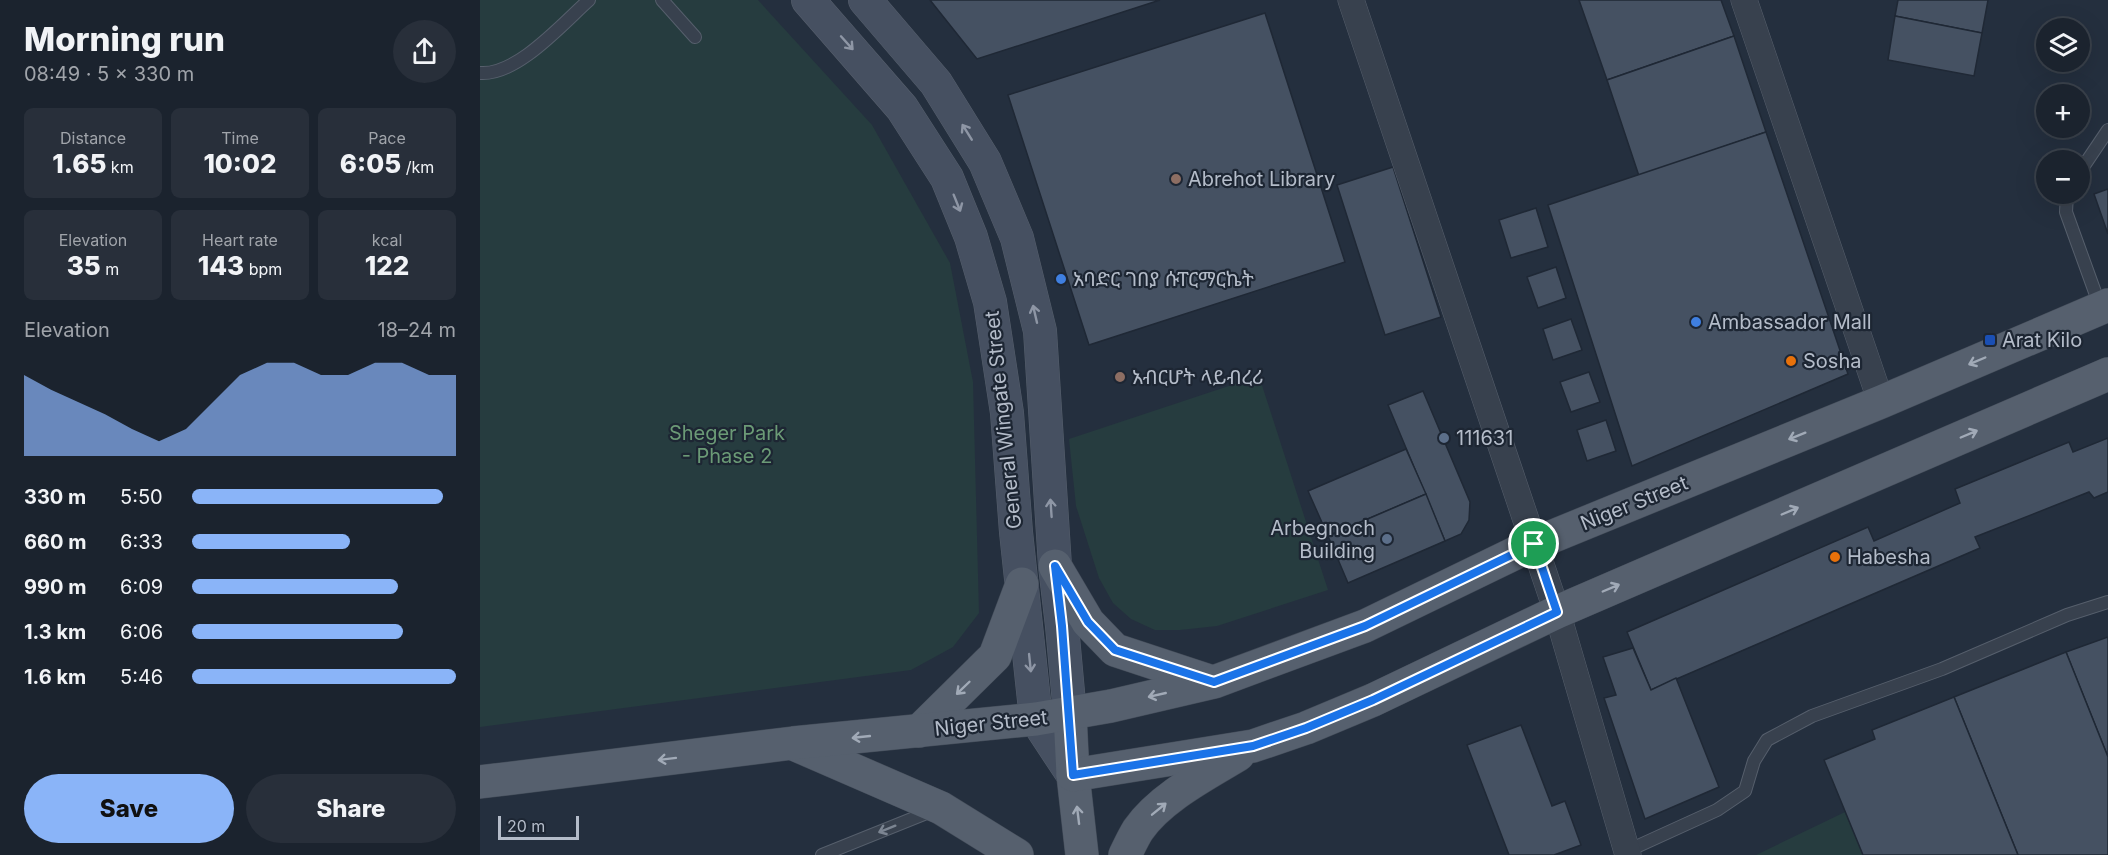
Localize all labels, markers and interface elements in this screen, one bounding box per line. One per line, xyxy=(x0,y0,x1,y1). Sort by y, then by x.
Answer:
map controls xyxy=(2036,18,2090,204)
button: layers xyxy=(2036,18,2090,72)
text: Morning run xyxy=(24,19,225,59)
button: share xyxy=(393,20,456,83)
one-way arrow xyxy=(840,36,854,51)
text: 08:49 · 5 × 330 m xyxy=(24,62,194,86)
button: + xyxy=(2036,84,2090,138)
one-way arrow xyxy=(961,124,973,141)
text: Distance xyxy=(60,128,126,148)
text: Time xyxy=(221,128,259,148)
text: Pace xyxy=(368,128,406,148)
text: 1.65 xyxy=(52,148,106,179)
text: 10:02 xyxy=(203,148,277,179)
text: 6:05 xyxy=(340,148,401,179)
button: − xyxy=(2036,150,2090,204)
text: km xyxy=(106,157,134,177)
text: /km xyxy=(401,157,434,177)
place label: Abrehot Library xyxy=(1188,167,1335,191)
marker: Abrehot Library xyxy=(1169,172,1183,186)
one-way arrow xyxy=(952,193,963,212)
text: Elevation xyxy=(59,230,127,250)
text: Heart rate xyxy=(202,230,278,250)
text: kcal xyxy=(372,230,402,250)
text: 35 xyxy=(67,250,101,281)
text: 143 xyxy=(198,250,244,281)
text: 122 xyxy=(365,250,409,281)
text: m xyxy=(101,259,119,279)
text: bpm xyxy=(244,259,282,279)
place label: አባድር ገበያ ሱፐርማርኬት xyxy=(1073,267,1254,291)
marker: አባድር ገበያ ሱፐርማርኬት xyxy=(1054,272,1068,286)
one-way arrow xyxy=(1029,304,1041,323)
street label: General Wingate Street xyxy=(980,309,1026,530)
place label: Ambassador Mall xyxy=(1708,310,1872,334)
marker: Ambassador Mall xyxy=(1689,315,1703,329)
text: Elevation xyxy=(24,318,110,342)
text: 18–24 m xyxy=(378,318,456,342)
place label: Arat Kilo xyxy=(2002,328,2082,352)
marker: Arat Kilo xyxy=(1983,333,1997,347)
place label: Sosha xyxy=(1803,349,1861,373)
marker: Sosha xyxy=(1784,354,1798,368)
one-way arrow xyxy=(1968,356,1987,367)
place label: አብርሆት ላይብረሪ xyxy=(1132,365,1264,389)
marker: አብርሆት ላይብረሪ xyxy=(1113,370,1127,384)
park label: Sheger Park - Phase 2 xyxy=(669,421,785,468)
place label: 111631 xyxy=(1456,426,1513,450)
one-way arrow xyxy=(1959,428,1978,439)
marker: 111631 xyxy=(1437,431,1451,445)
one-way arrow xyxy=(1788,431,1807,442)
street label: Niger Street xyxy=(1577,470,1691,535)
text: 330 m xyxy=(24,485,86,509)
text: 5:50 xyxy=(120,485,163,509)
one-way arrow xyxy=(1045,498,1056,518)
one-way arrow xyxy=(1780,505,1799,516)
place label: Arbegnoch Building xyxy=(1270,516,1375,563)
pin xyxy=(1508,518,1559,569)
icon: arrive xyxy=(1517,527,1550,560)
text: 660 m xyxy=(24,530,86,554)
text: 6:33 xyxy=(120,530,163,554)
marker: Arbegnoch Building xyxy=(1380,532,1394,546)
place label: Habesha xyxy=(1847,545,1931,569)
marker: Habesha xyxy=(1828,550,1842,564)
text: 990 m xyxy=(24,575,86,599)
text: 6:09 xyxy=(120,575,163,599)
one-way arrow xyxy=(1602,582,1620,593)
text: 1.3 km xyxy=(24,620,86,644)
text: 6:06 xyxy=(120,620,163,644)
one-way arrow xyxy=(1025,653,1036,673)
text: 1.6 km xyxy=(24,665,86,689)
text: 5:46 xyxy=(120,665,163,689)
one-way arrow xyxy=(956,681,971,695)
one-way arrow xyxy=(1148,690,1167,702)
street label: Niger Street xyxy=(933,705,1049,741)
one-way arrow xyxy=(852,732,871,743)
one-way arrow xyxy=(658,754,678,765)
button: Save xyxy=(24,774,234,843)
button: Share xyxy=(246,774,456,843)
one-way arrow xyxy=(1151,802,1167,815)
one-way arrow xyxy=(1072,806,1083,826)
scale bar xyxy=(498,813,579,840)
text: 20 m xyxy=(507,816,545,836)
one-way arrow xyxy=(878,824,897,835)

